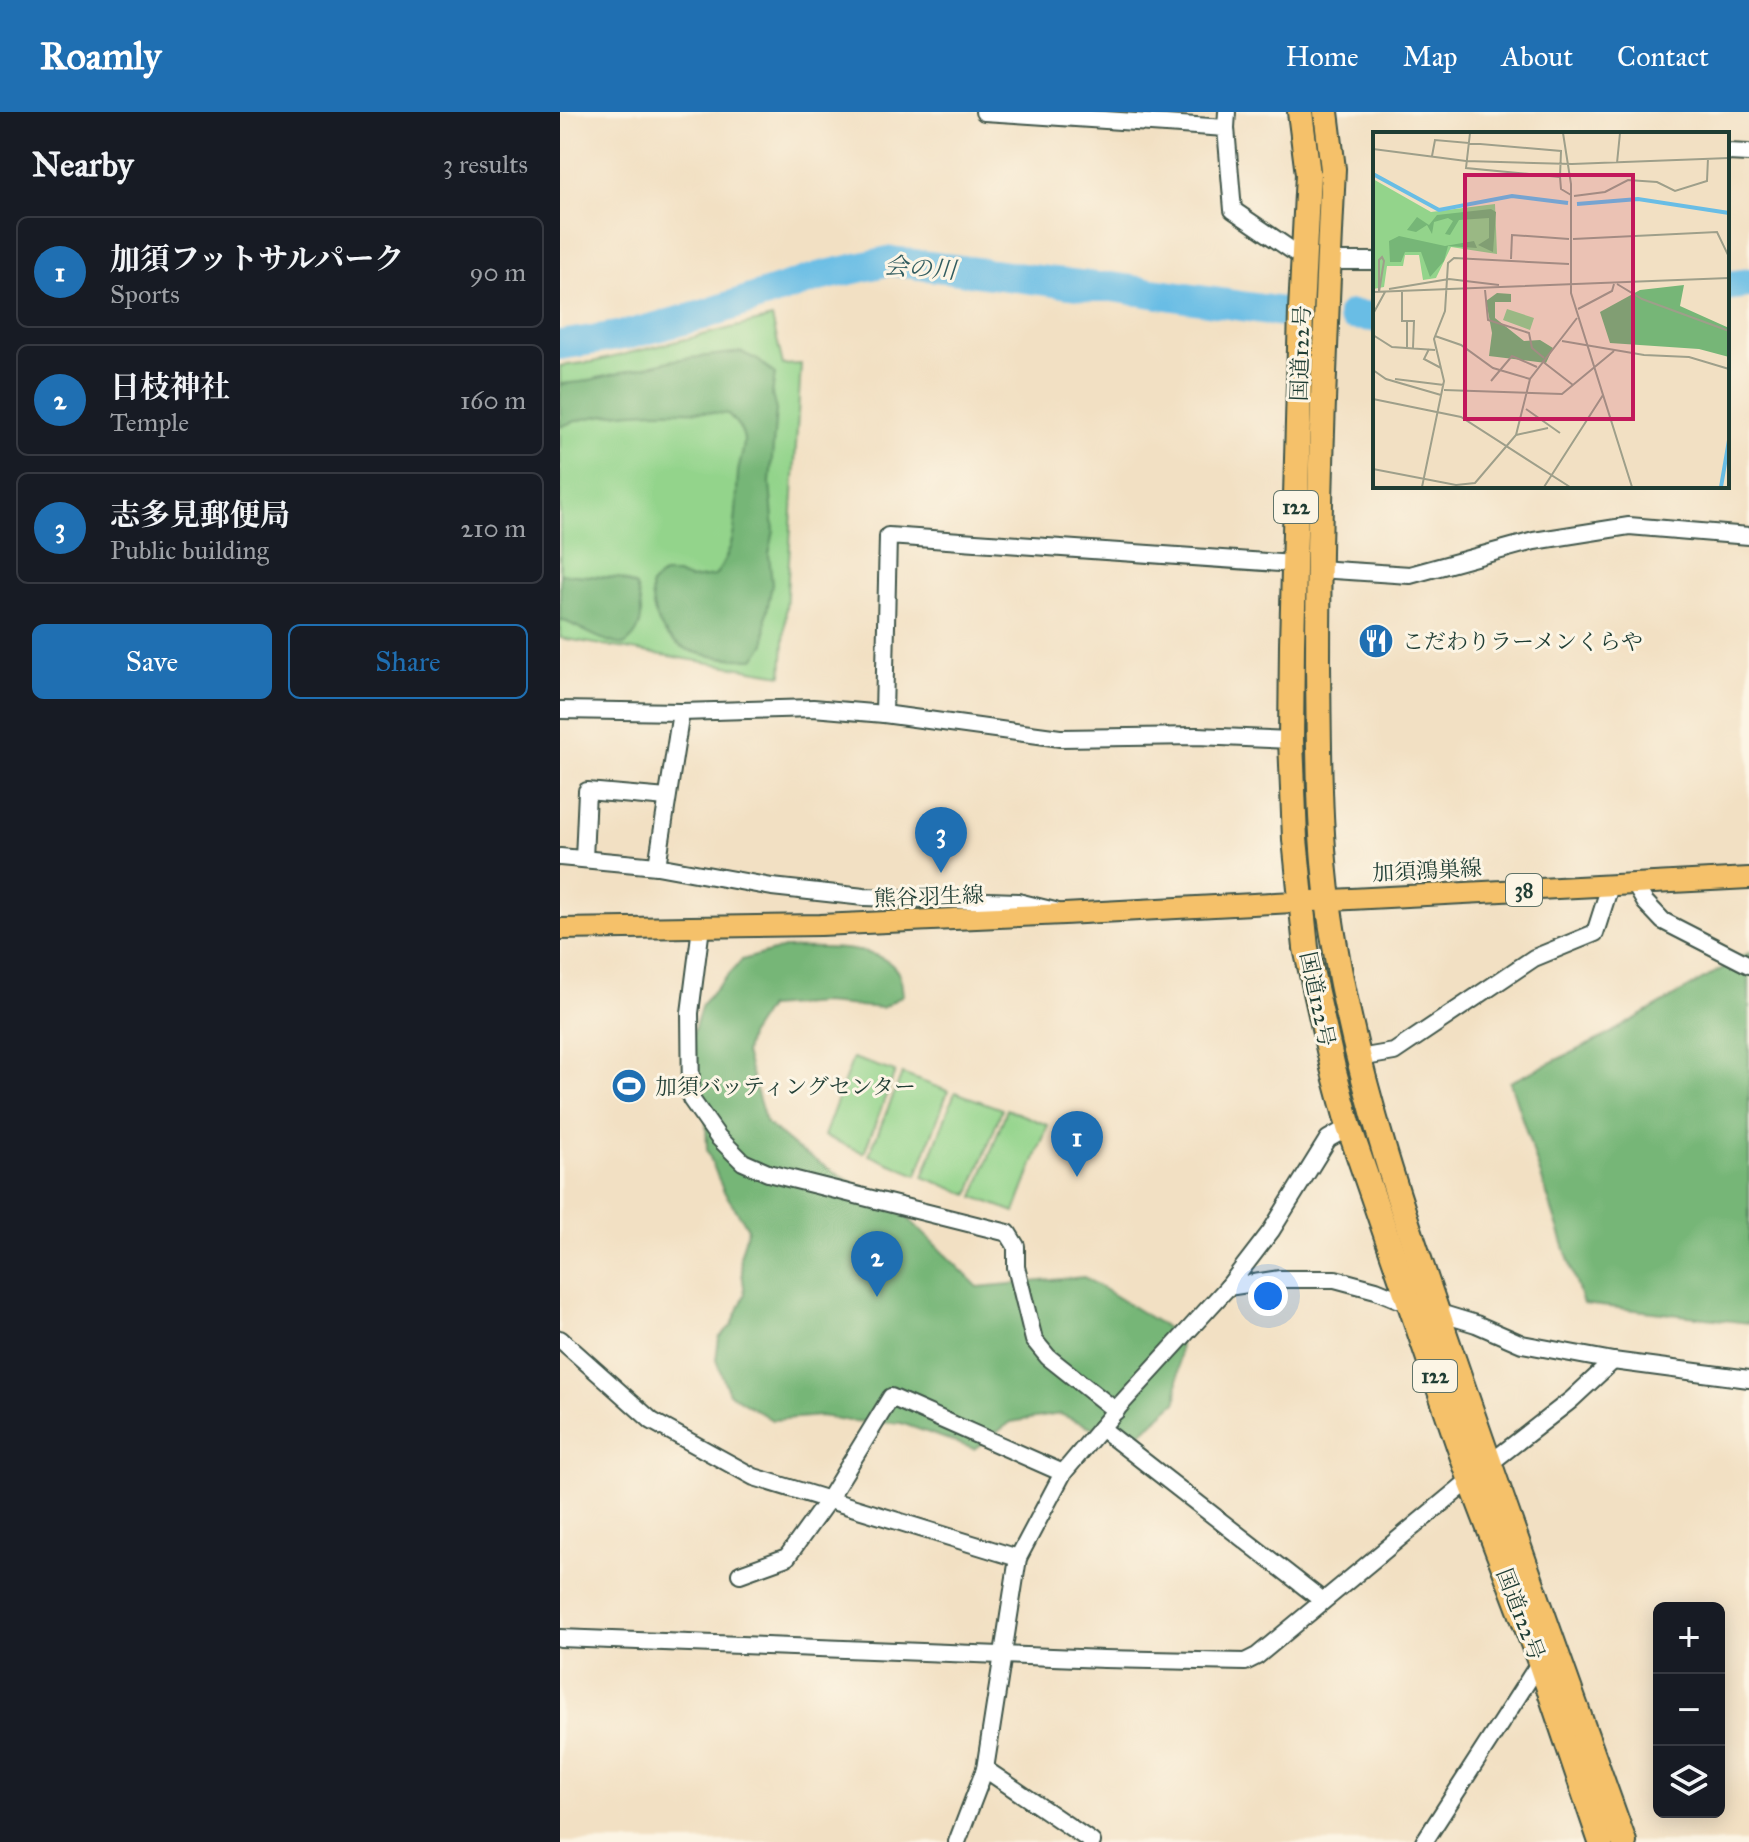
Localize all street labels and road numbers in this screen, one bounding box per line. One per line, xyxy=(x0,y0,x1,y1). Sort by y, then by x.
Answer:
street label: 国道122号 xyxy=(1285,304,1316,402)
road number: 122 xyxy=(1274,491,1318,523)
street label: 加須鴻巣線 xyxy=(1371,854,1483,887)
road number: 38 xyxy=(1506,874,1542,906)
street label: 熊谷羽生線 xyxy=(874,881,984,912)
street label: 国道122号 xyxy=(1294,949,1341,1049)
road number: 122 xyxy=(1413,1360,1457,1392)
street label: 国道122号 xyxy=(1491,1564,1550,1664)

